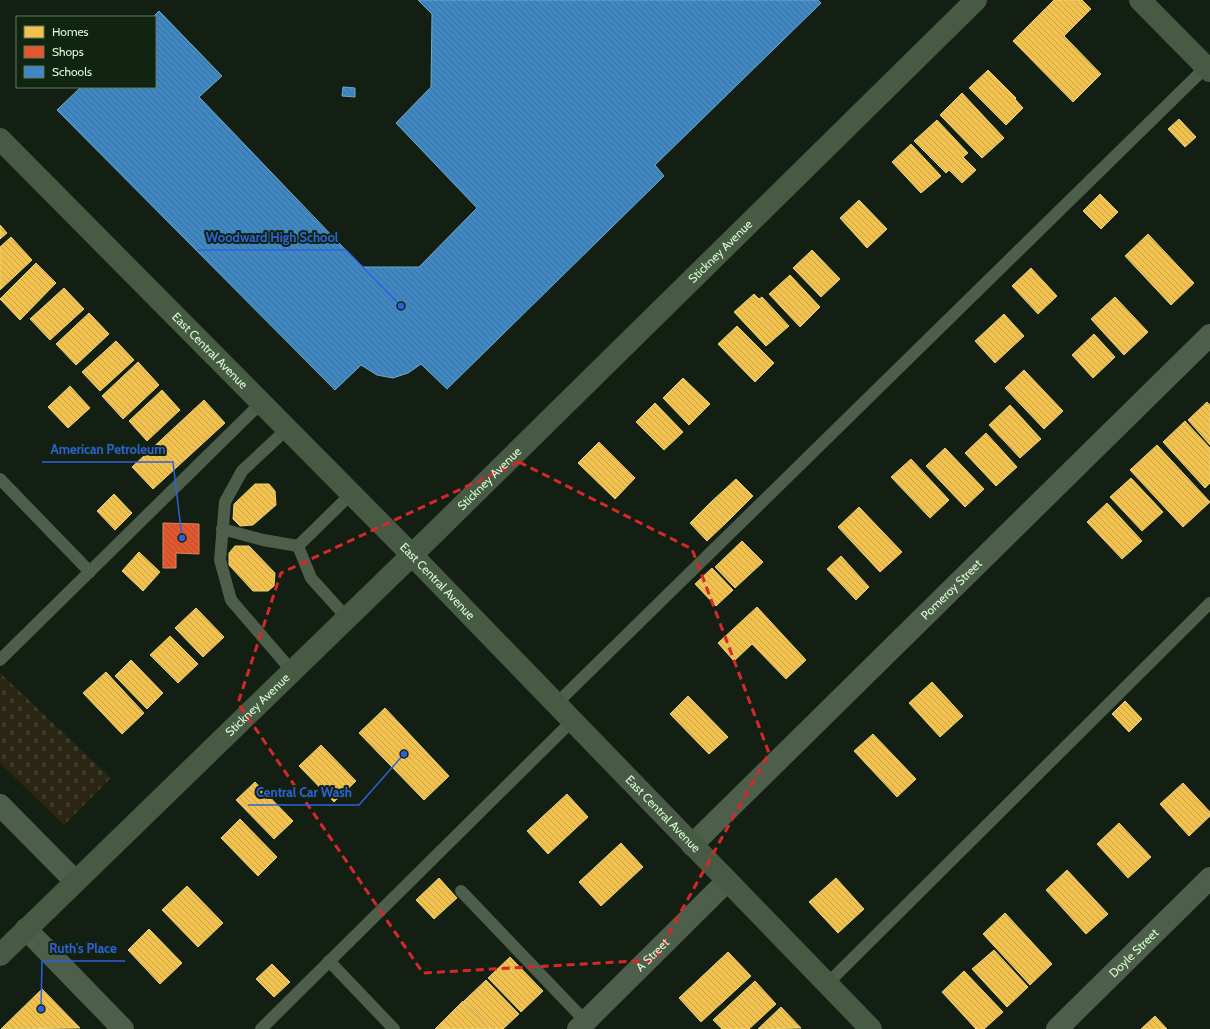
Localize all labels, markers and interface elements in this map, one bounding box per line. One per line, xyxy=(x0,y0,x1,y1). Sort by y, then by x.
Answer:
legend xyxy=(16,16,156,88)
text: Homes xyxy=(52,24,89,39)
text: Shops xyxy=(52,44,84,59)
text: Schools xyxy=(52,64,92,79)
street label: Stickney Avenue xyxy=(685,216,755,286)
callout: Woodward High School xyxy=(198,225,346,250)
text: Woodward High School xyxy=(206,229,339,245)
street label: East Central Avenue xyxy=(169,309,251,392)
callout: American Petroleum xyxy=(42,437,173,462)
text: American Petroleum xyxy=(51,441,165,457)
street label: Stickney Avenue xyxy=(454,444,524,513)
street label: East Central Avenue xyxy=(397,539,478,622)
street label: Pomeroy Street xyxy=(917,556,985,623)
street label: Stickney Avenue xyxy=(222,670,293,739)
street label: East Central Avenue xyxy=(623,772,704,855)
callout: Central Car Wash xyxy=(248,780,359,805)
text: Central Car Wash xyxy=(256,784,352,800)
street label: Doyle Street xyxy=(1106,925,1161,980)
street label: A Street xyxy=(632,935,672,974)
callout: Ruth's Place xyxy=(42,936,125,961)
text: Ruth's Place xyxy=(49,940,117,956)

